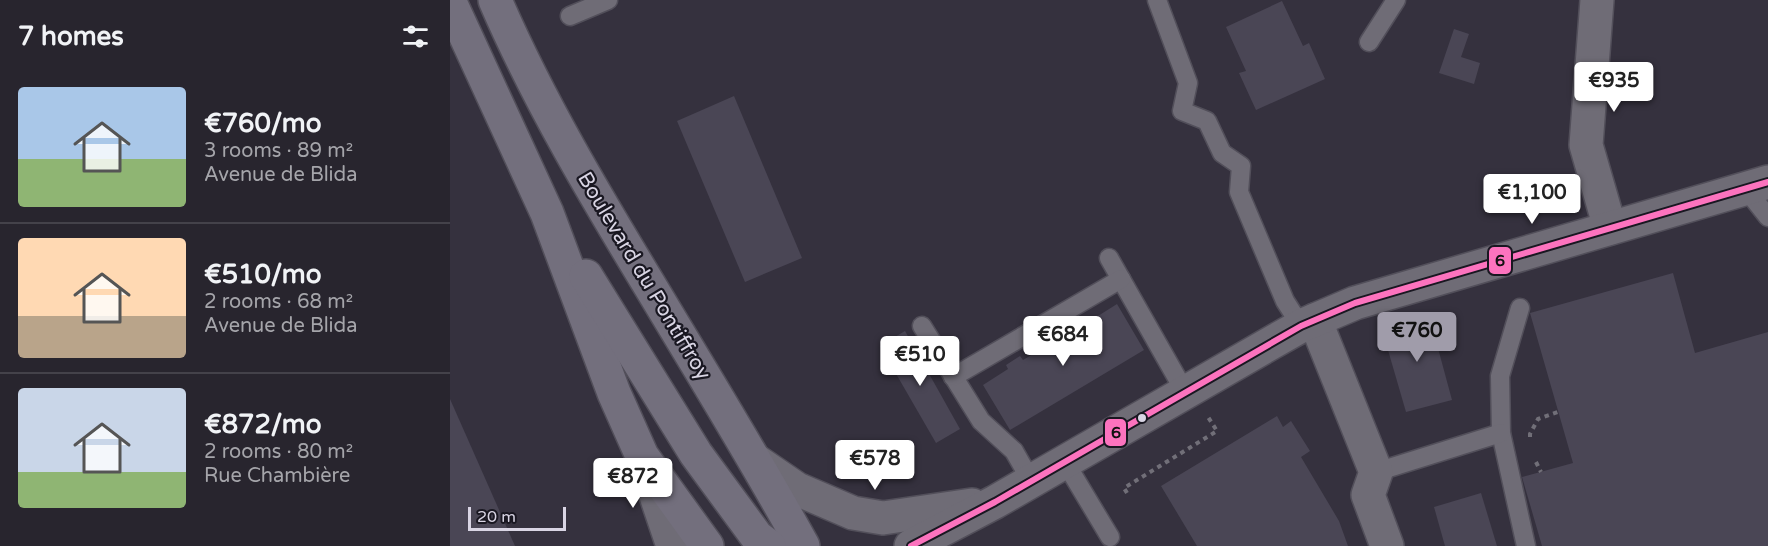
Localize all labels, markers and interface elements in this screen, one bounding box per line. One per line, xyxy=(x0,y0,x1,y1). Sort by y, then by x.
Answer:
icon: filters xyxy=(399,20,432,53)
text: 7 homes xyxy=(18,21,124,52)
pin: €935 xyxy=(1578,62,1650,113)
text: €935 xyxy=(1588,69,1640,93)
text: €760/mo xyxy=(204,108,322,139)
icon: home xyxy=(66,111,138,183)
text: 3 rooms · 89 m² xyxy=(204,139,353,163)
text: Avenue de Blida xyxy=(204,163,357,187)
street label: Boulevard du Pontiffroy xyxy=(572,168,716,384)
pin: €1,100 xyxy=(1483,174,1581,225)
text: €1,100 xyxy=(1497,181,1567,205)
line badge: 6 xyxy=(1488,246,1512,275)
text: 6 xyxy=(1495,251,1505,271)
text: €510/mo xyxy=(204,259,322,290)
icon: home xyxy=(66,262,138,334)
text: 2 rooms · 68 m² xyxy=(204,290,353,314)
pin: €760 xyxy=(1381,312,1453,363)
text: Avenue de Blida xyxy=(204,314,357,338)
pin: €684 xyxy=(1027,316,1099,367)
text: €760 xyxy=(1391,319,1443,343)
text: €684 xyxy=(1037,323,1089,347)
pin: €510 xyxy=(884,336,956,387)
text: €510 xyxy=(894,343,946,367)
text: €872/mo xyxy=(204,409,322,440)
icon: home xyxy=(66,412,138,484)
unlabelled marker xyxy=(1136,412,1148,424)
line badge: 6 xyxy=(1104,418,1127,447)
text: 6 xyxy=(1111,423,1121,443)
text: 2 rooms · 80 m² xyxy=(204,440,353,464)
pin: €578 xyxy=(839,440,911,491)
text: €578 xyxy=(849,447,901,471)
pin: €872 xyxy=(597,458,669,509)
text: Rue Chambière xyxy=(204,464,350,488)
text: €872 xyxy=(607,465,659,489)
scale bar xyxy=(468,504,566,532)
text: 20 m xyxy=(477,507,516,527)

